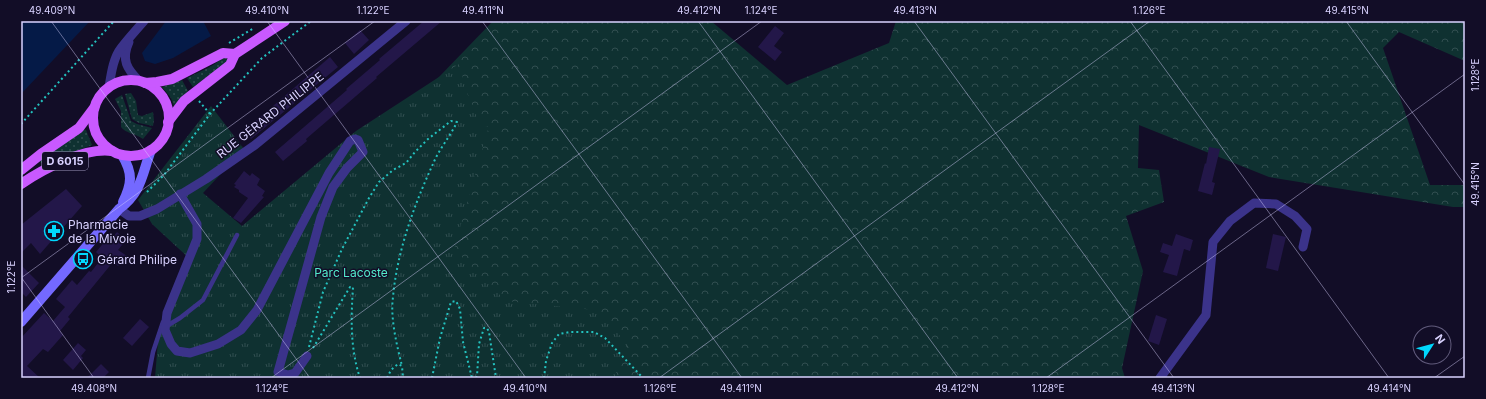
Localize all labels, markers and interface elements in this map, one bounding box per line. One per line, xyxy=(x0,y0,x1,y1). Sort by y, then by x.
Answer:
text: 49.409°N xyxy=(29,4,75,16)
text: 49.410°N xyxy=(245,4,289,16)
text: 1.122°E xyxy=(357,4,389,16)
text: 49.411°N xyxy=(462,4,504,16)
text: 49.412°N xyxy=(677,4,721,16)
text: 1.124°E xyxy=(745,4,777,16)
text: 49.413°N xyxy=(893,4,937,16)
text: 1.126°E xyxy=(1132,4,1166,16)
text: 49.415°N xyxy=(1325,4,1369,16)
text: 1.128°E xyxy=(1469,59,1481,91)
street label: RUE GÉRARD PHILIPPE xyxy=(214,69,326,161)
road number: D 6015 xyxy=(42,152,88,170)
text: 49.415°N xyxy=(1469,162,1481,206)
place label: Pharmacie de la Mivoie xyxy=(68,217,136,246)
pharmacy icon: Pharmacie de la Mivoie xyxy=(43,220,65,242)
bus stop icon: Gérard Philipe xyxy=(72,248,94,270)
place label: Gérard Philipe xyxy=(97,252,177,267)
text: 1.122°E xyxy=(5,261,17,293)
park label: Parc Lacoste xyxy=(314,265,388,280)
north arrow xyxy=(1412,325,1452,365)
text: N xyxy=(1432,332,1448,347)
text: 49.408°N xyxy=(71,382,117,394)
text: 1.124°E xyxy=(256,382,288,394)
text: 49.410°N xyxy=(503,382,547,394)
text: 1.126°E xyxy=(643,382,677,394)
text: 49.411°N xyxy=(720,382,762,394)
text: 49.412°N xyxy=(935,382,979,394)
text: 1.128°E xyxy=(1032,382,1064,394)
text: 49.413°N xyxy=(1151,382,1195,394)
text: 49.414°N xyxy=(1367,382,1411,394)

